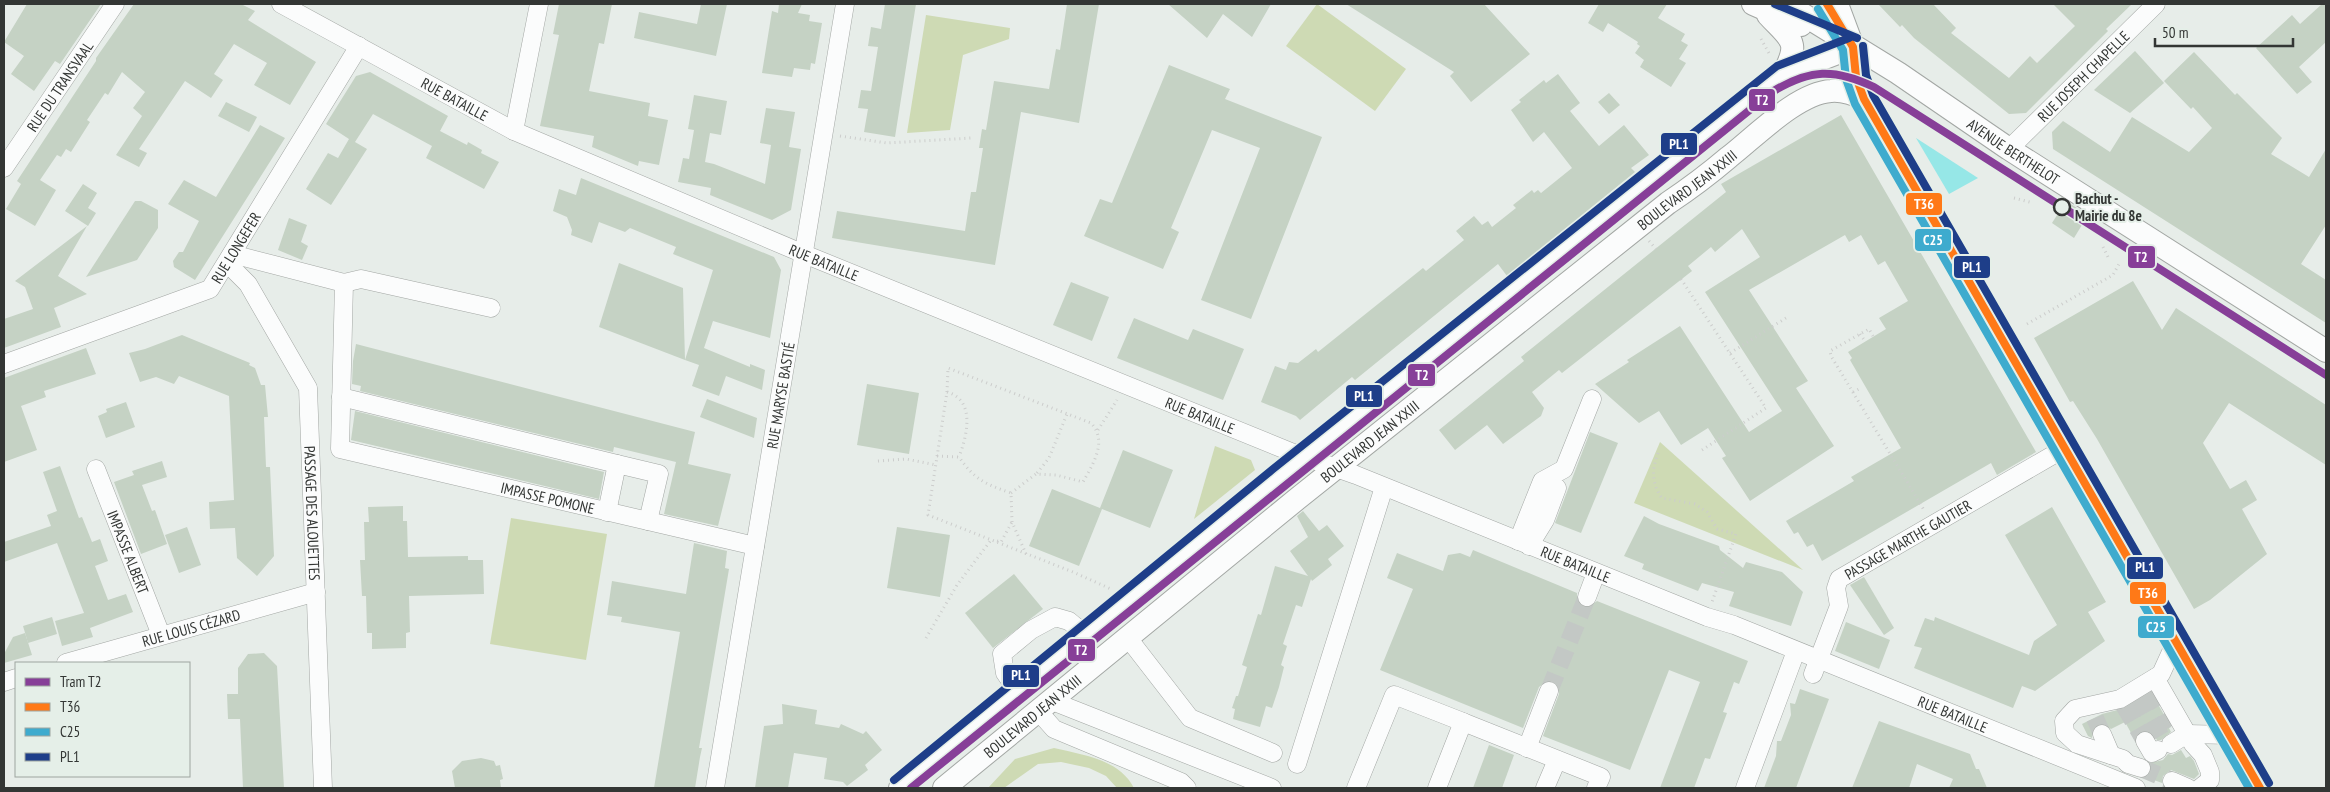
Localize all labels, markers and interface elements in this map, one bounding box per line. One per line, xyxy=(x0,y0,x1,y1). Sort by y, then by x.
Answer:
scale bar xyxy=(2155,15,2292,47)
text: 50 m xyxy=(2162,23,2188,42)
street label: RUE JOSEPH CHAPELLE xyxy=(2033,27,2133,125)
street label: RUE DU TRANSVAAL xyxy=(22,36,97,135)
street label: RUE BATAILLE xyxy=(418,73,492,125)
line badge: T2 xyxy=(1748,88,1776,112)
text: T2 xyxy=(1755,91,1769,109)
street label: AVENUE BERTHELOT xyxy=(1964,114,2063,188)
line badge: PL1 xyxy=(1660,132,1698,156)
text: PL1 xyxy=(1669,135,1689,153)
street label: BOULEVARD JEAN XXIII xyxy=(1633,145,1740,234)
place label: Bachut - Mairie du 8e xyxy=(2075,189,2142,225)
line badge: T36 xyxy=(1905,192,1943,216)
text: T36 xyxy=(1914,195,1934,213)
marker: Bachut - Mairie du 8e xyxy=(2053,198,2071,216)
street label: RUE LONGEFER xyxy=(206,208,265,287)
line badge: C25 xyxy=(1914,228,1952,252)
text: C25 xyxy=(1923,231,1943,249)
street label: RUE BATAILLE xyxy=(786,239,862,285)
line badge: T2 xyxy=(2127,245,2156,269)
text: T2 xyxy=(2134,248,2148,266)
line badge: PL1 xyxy=(1953,255,1991,279)
text: PL1 xyxy=(1962,258,1982,276)
street label: RUE MARYSE BASTIÉ xyxy=(762,341,798,450)
line badge: T2 xyxy=(1407,363,1436,387)
text: T2 xyxy=(1415,366,1429,384)
line badge: PL1 xyxy=(1345,384,1383,408)
text: PL1 xyxy=(1354,387,1374,405)
street label: RUE BATAILLE xyxy=(1163,392,1238,438)
street label: BOULEVARD JEAN XXIII xyxy=(1316,396,1423,486)
street label: PASSAGE DES ALOUETTES xyxy=(301,445,325,581)
street label: IMPASSE POMONE xyxy=(499,477,596,518)
street label: PASSAGE MARTHE GAUTIER xyxy=(1841,495,1975,583)
street label: IMPASSE ALBERT xyxy=(104,507,153,597)
street label: RUE BATAILLE xyxy=(1538,541,1613,586)
line badge: PL1 xyxy=(2126,556,2164,580)
text: PL1 xyxy=(2135,558,2155,576)
line badge: T36 xyxy=(2129,581,2167,605)
text: T36 xyxy=(2138,584,2158,602)
street label: RUE LOUIS CÉZARD xyxy=(140,605,242,650)
line badge: C25 xyxy=(2137,615,2175,639)
text: C25 xyxy=(2146,618,2166,636)
line badge: T2 xyxy=(1067,638,1096,662)
text: T2 xyxy=(1074,641,1088,659)
legend xyxy=(15,662,190,777)
line badge: PL1 xyxy=(1002,664,1040,688)
text: PL1 xyxy=(1011,666,1031,684)
street label: BOULEVARD JEAN XXIII xyxy=(979,670,1085,761)
text: Tram T2 xyxy=(60,672,102,691)
street label: RUE BATAILLE xyxy=(1915,691,1990,736)
text: T36 xyxy=(60,697,80,716)
text: C25 xyxy=(60,722,80,741)
text: PL1 xyxy=(60,747,80,766)

